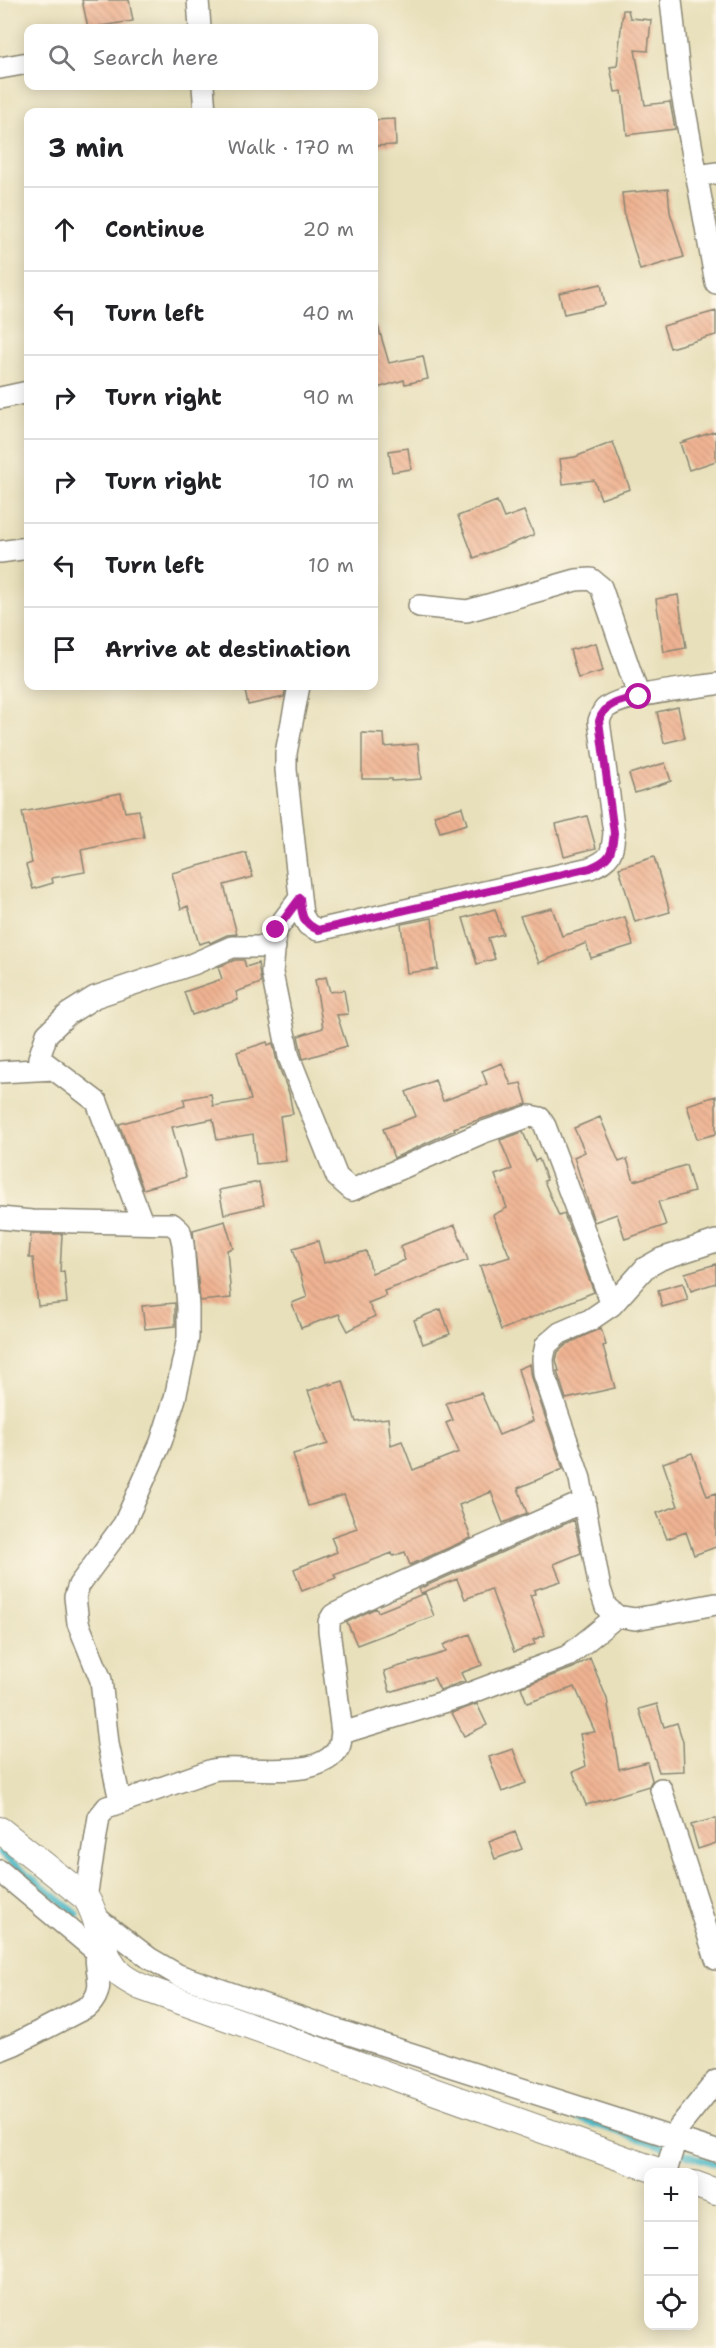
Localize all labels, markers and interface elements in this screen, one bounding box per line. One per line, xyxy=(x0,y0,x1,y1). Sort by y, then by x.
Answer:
search box xyxy=(24,24,378,90)
icon: search xyxy=(45,41,78,74)
text: Search here xyxy=(93,43,219,72)
text: 3 min xyxy=(48,130,124,165)
text: Walk · 170 m xyxy=(228,134,354,160)
icon: ahead xyxy=(48,213,81,246)
text: Continue xyxy=(105,215,205,244)
text: 20 m xyxy=(303,216,354,242)
icon: left xyxy=(48,297,81,330)
text: Turn left xyxy=(105,299,204,328)
text: 40 m xyxy=(302,300,354,326)
icon: right xyxy=(48,381,81,414)
text: Turn right xyxy=(105,383,222,412)
text: 90 m xyxy=(302,384,354,410)
icon: right xyxy=(48,465,81,498)
text: Turn right xyxy=(105,467,222,496)
text: 10 m xyxy=(308,468,354,494)
icon: left xyxy=(48,549,81,582)
text: Turn left xyxy=(105,551,204,580)
text: 10 m xyxy=(308,552,354,578)
icon: arrive xyxy=(48,633,81,666)
text: Arrive at destination xyxy=(105,635,351,664)
route start xyxy=(625,683,651,709)
route end xyxy=(262,916,288,942)
map controls xyxy=(644,2168,698,2330)
button: + xyxy=(644,2168,698,2222)
button: − xyxy=(644,2222,698,2276)
button: locate xyxy=(644,2276,698,2330)

